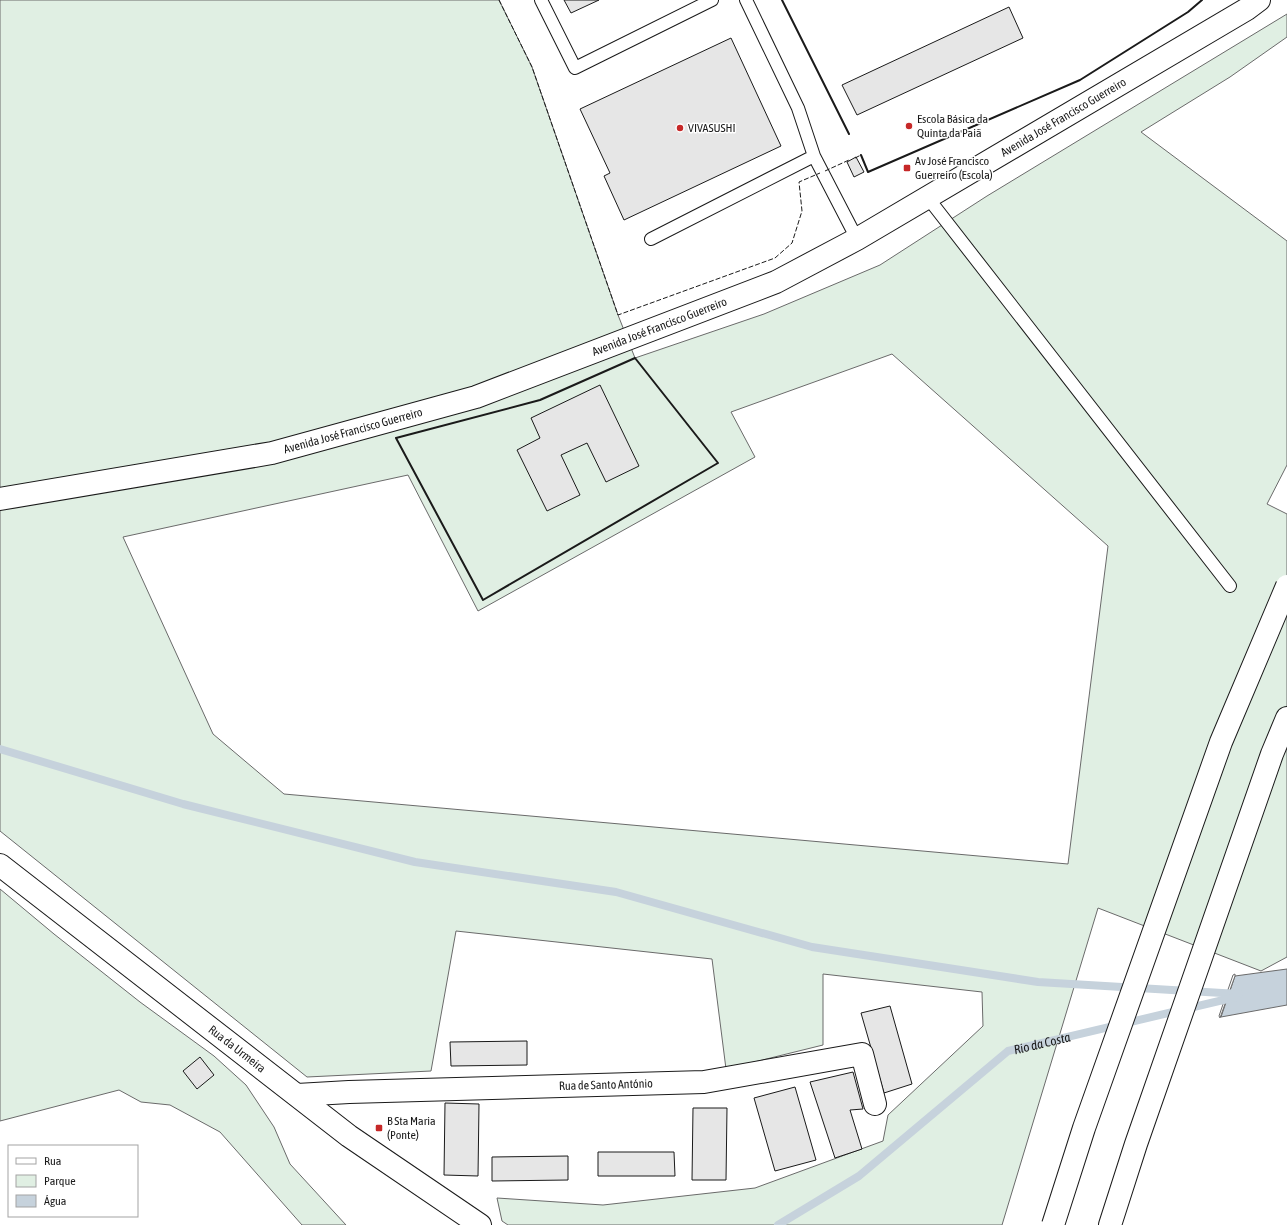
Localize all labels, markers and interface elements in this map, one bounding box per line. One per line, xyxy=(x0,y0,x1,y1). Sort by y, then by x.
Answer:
street label: Avenida José Francisco Guerreiro xyxy=(998,75,1129,160)
place label: Escola Básica da Quinta da Paiã xyxy=(917,112,988,140)
place label: VIVASUSHI xyxy=(688,121,736,135)
marker: Escola Básica da Quinta da Paiã xyxy=(904,121,914,131)
marker: VIVASUSHI xyxy=(675,123,685,133)
place label: Av José Francisco Guerreiro (Escola) xyxy=(915,154,993,182)
marker: Av José Francisco Guerreiro (Escola) xyxy=(902,163,912,173)
street label: Avenida José Francisco Guerreiro xyxy=(590,294,729,359)
street label: Avenida José Francisco Guerreiro xyxy=(282,405,424,456)
street label: Rua da Urmeira xyxy=(206,1022,268,1076)
water label: Rio da Costa xyxy=(1012,1030,1072,1057)
street label: Rua de Santo António xyxy=(559,1076,653,1093)
place label: B Sta Maria (Ponte) xyxy=(387,1114,436,1142)
marker: B Sta Maria (Ponte) xyxy=(374,1123,384,1133)
legend xyxy=(8,1145,138,1217)
text: Rua xyxy=(44,1154,61,1168)
text: Parque xyxy=(44,1174,76,1188)
text: Água xyxy=(44,1194,66,1208)

